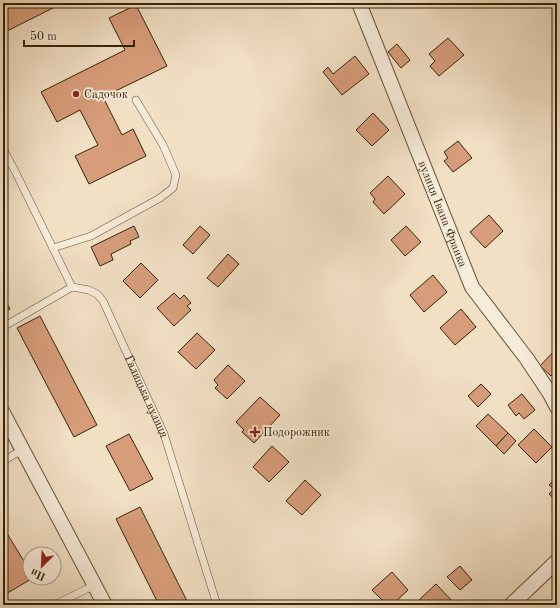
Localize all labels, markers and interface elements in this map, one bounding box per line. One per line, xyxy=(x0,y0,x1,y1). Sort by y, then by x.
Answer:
scale bar xyxy=(24,22,134,48)
text: 50 m xyxy=(30,30,57,43)
marker: Садочок xyxy=(71,89,81,99)
place label: Садочок xyxy=(84,89,128,101)
street label: вулиця Івана Франка xyxy=(415,159,469,269)
street label: Галицька вулиця xyxy=(122,354,170,439)
marker: Подорожник xyxy=(250,427,260,437)
place label: Подорожник xyxy=(263,427,330,439)
north arrow xyxy=(22,546,62,586)
text: Пн xyxy=(29,566,48,582)

